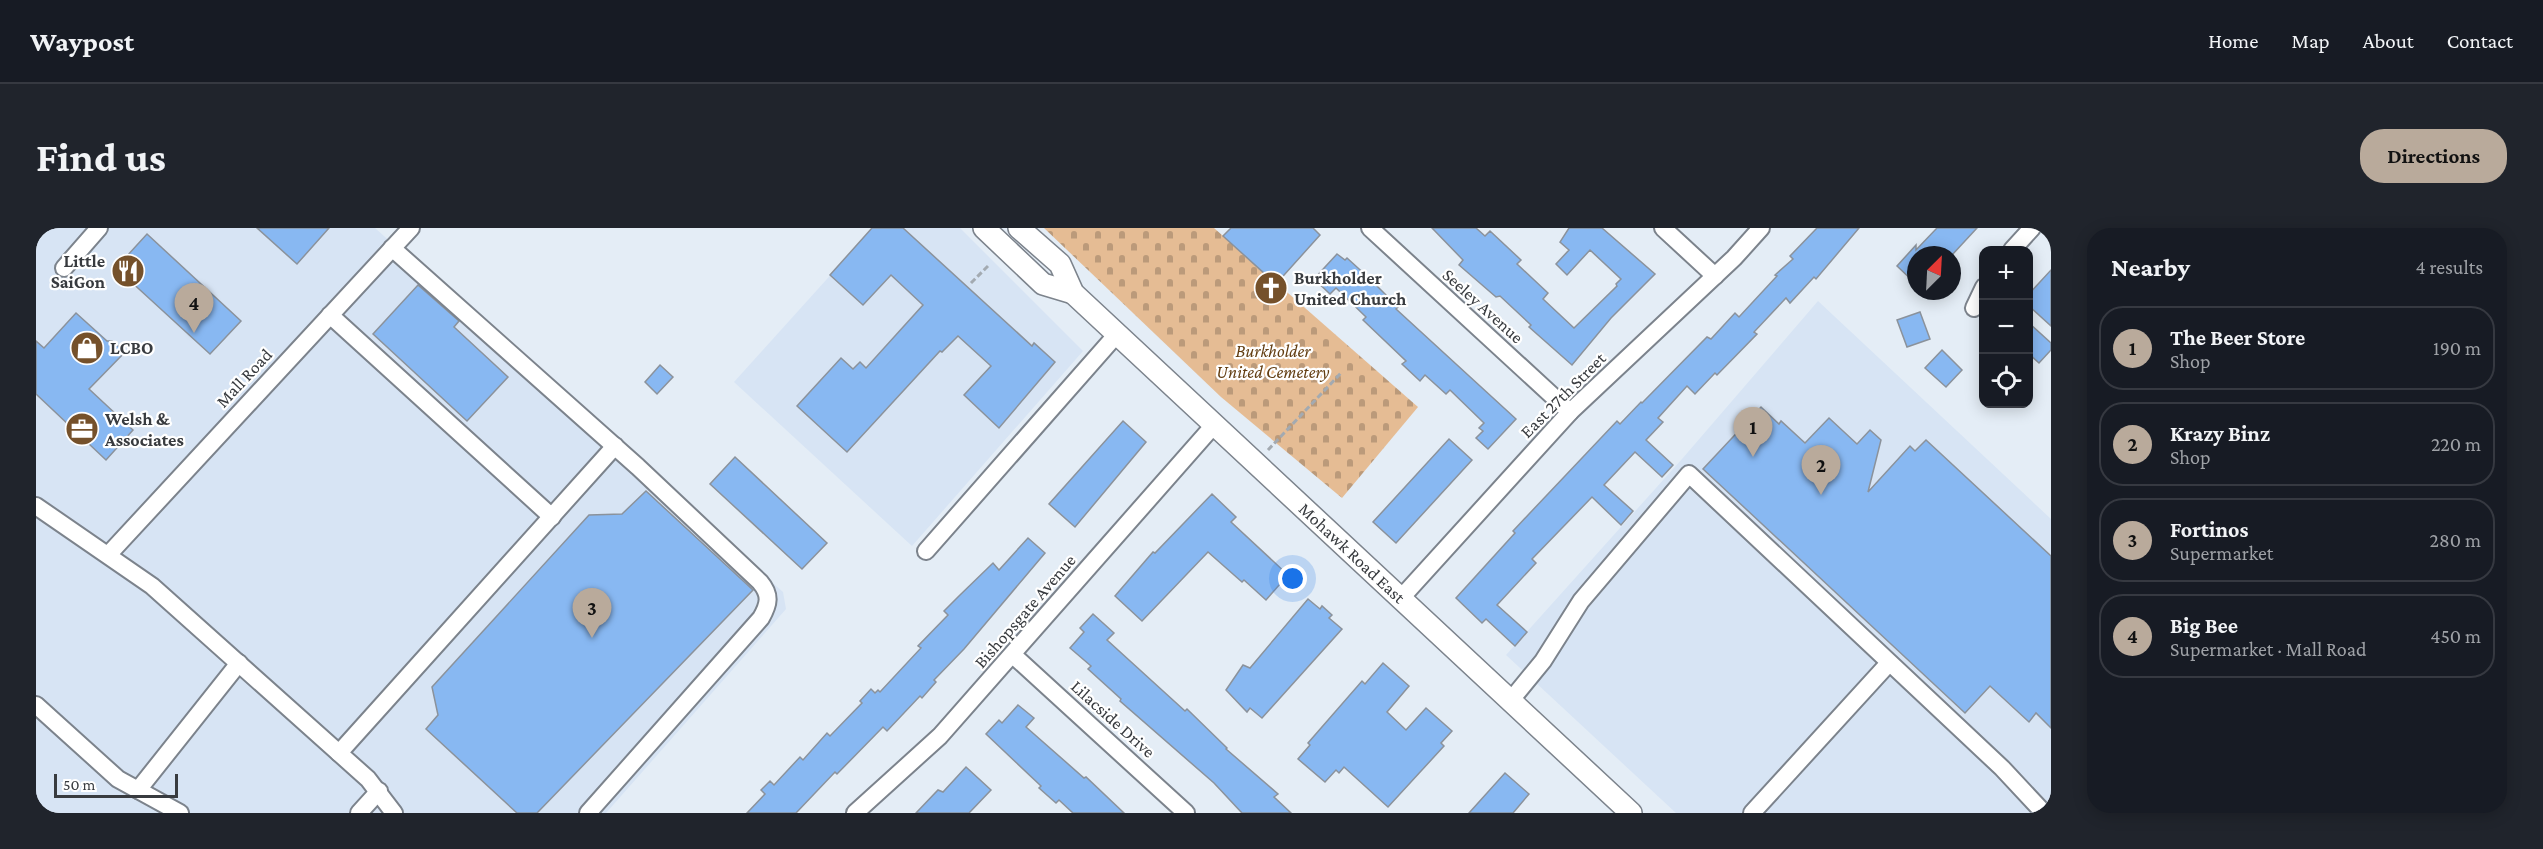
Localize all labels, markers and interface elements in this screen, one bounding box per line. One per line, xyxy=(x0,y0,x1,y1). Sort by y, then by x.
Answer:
text: Waypost xyxy=(30,26,134,57)
text: Home xyxy=(2208,29,2258,53)
text: Map xyxy=(2291,29,2330,53)
text: About xyxy=(2363,29,2414,53)
text: Contact xyxy=(2447,29,2513,53)
button: Directions xyxy=(2360,129,2507,183)
text: Find us xyxy=(36,133,166,180)
north arrow xyxy=(1907,246,1961,300)
map controls xyxy=(1979,246,2033,408)
button: + xyxy=(1979,246,2033,300)
place label: Little SaiGon xyxy=(51,251,106,292)
restaurant icon: Little SaiGon xyxy=(110,253,146,289)
text: Nearby xyxy=(2111,253,2190,282)
text: 4 results xyxy=(2416,256,2483,278)
street label: Seeley Avenue xyxy=(1439,265,1527,347)
place label: Burkholder United Church xyxy=(1294,268,1407,309)
church icon: Burkholder United Church xyxy=(1253,270,1289,306)
pin: 4 xyxy=(174,284,214,333)
button: − xyxy=(1979,300,2033,354)
text: The Beer Store xyxy=(2170,325,2305,350)
shop icon: LCBO xyxy=(69,330,105,366)
text: 1 xyxy=(2129,337,2136,359)
text: 190 m xyxy=(2433,337,2481,359)
place label: LCBO xyxy=(110,338,154,358)
park label: Burkholder United Cemetery xyxy=(1216,341,1330,382)
street label: Mall Road xyxy=(212,344,276,411)
street label: East 27th Street xyxy=(1516,348,1610,442)
text: Shop xyxy=(2170,350,2211,372)
button: locate xyxy=(1979,354,2033,408)
pin: 1 xyxy=(1734,408,1772,457)
place label: Welsh & Associates xyxy=(104,409,184,450)
office icon: Welsh & Associates xyxy=(64,411,100,447)
text: Krazy Binz xyxy=(2170,421,2270,446)
text: 2 xyxy=(2127,433,2138,455)
text: 220 m xyxy=(2431,433,2481,455)
pin: 2 xyxy=(1802,446,1840,495)
text: Shop xyxy=(2170,446,2211,468)
street label: Mohawk Road East xyxy=(1295,499,1410,608)
text: Fortinos xyxy=(2170,517,2248,542)
text: 3 xyxy=(2128,529,2137,551)
text: 280 m xyxy=(2430,529,2481,551)
text: Supermarket xyxy=(2170,542,2273,564)
street label: Bishopsgate Avenue xyxy=(970,550,1080,672)
your location xyxy=(1278,564,1307,593)
pin: 3 xyxy=(572,588,612,638)
text: Big Bee xyxy=(2170,613,2238,638)
text: 4 xyxy=(2127,625,2138,647)
text: 450 m xyxy=(2430,625,2481,647)
text: Supermarket · Mall Road xyxy=(2170,638,2366,660)
street label: Lilacside Drive xyxy=(1067,676,1159,762)
scale bar xyxy=(54,771,178,798)
text: 50 m xyxy=(63,776,95,793)

